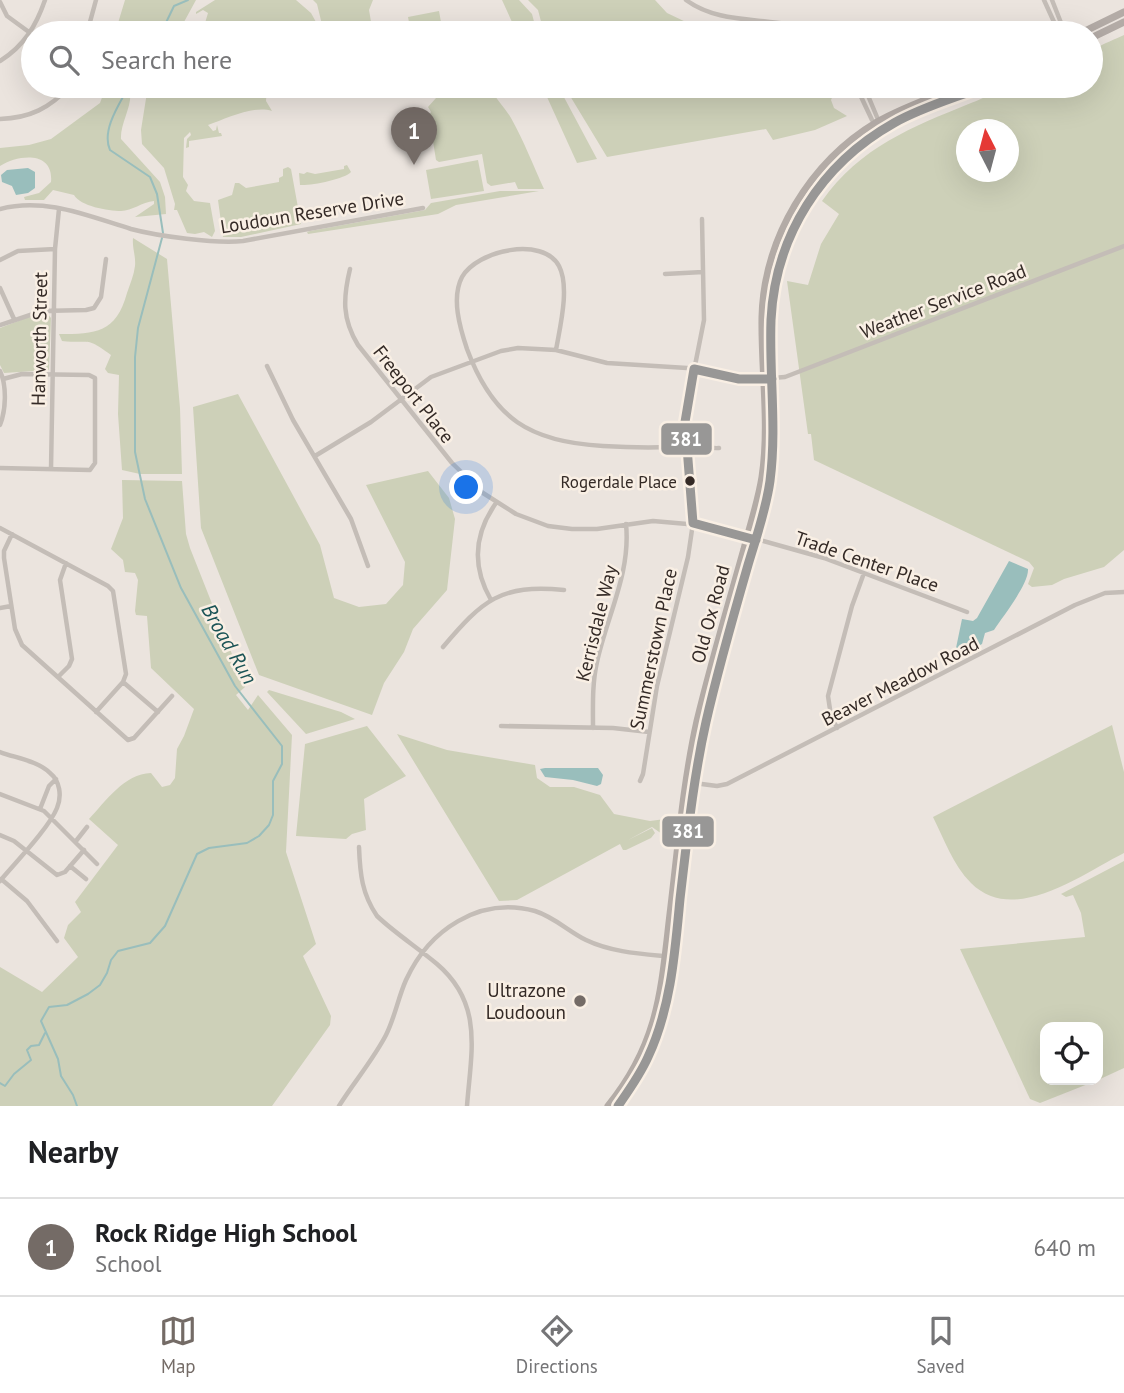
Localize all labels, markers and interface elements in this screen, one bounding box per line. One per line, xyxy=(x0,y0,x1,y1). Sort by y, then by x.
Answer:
search box xyxy=(21,21,1103,98)
icon: search xyxy=(45,41,83,79)
text: Search here xyxy=(101,43,232,76)
pin: 1 xyxy=(391,107,437,165)
north arrow xyxy=(956,119,1019,182)
street label: Loudoun Reserve Drive xyxy=(218,186,406,238)
street label: Weather Service Road xyxy=(857,258,1029,344)
street label: Hanworth Street xyxy=(26,271,52,406)
street label: Freeport Place xyxy=(368,340,460,448)
line badge: 381 xyxy=(660,422,713,456)
text: 381 xyxy=(670,427,702,451)
your location xyxy=(449,470,483,504)
place label: Rogerdale Place xyxy=(561,471,677,493)
marker: Rogerdale Place xyxy=(683,474,697,488)
street label: Trade Center Place xyxy=(792,525,942,597)
street label: Kerrisdale Way xyxy=(570,562,622,684)
street label: Old Ox Road xyxy=(685,562,735,666)
street label: Summerstown Place xyxy=(624,566,682,732)
water label: Broad Run xyxy=(196,599,263,689)
street label: Beaver Meadow Road xyxy=(817,631,983,731)
line badge: 381 xyxy=(661,815,715,848)
text: 381 xyxy=(672,819,704,843)
place label: Ultrazone Loudooun xyxy=(486,978,566,1024)
marker: Ultrazone Loudooun xyxy=(572,993,588,1009)
map controls xyxy=(1040,1022,1103,1085)
button: locate xyxy=(1040,1022,1103,1085)
text: Nearby xyxy=(28,1132,118,1171)
text: Rock Ridge High School xyxy=(95,1216,357,1249)
text: 1 xyxy=(44,1233,58,1262)
text: 640 m xyxy=(1034,1233,1096,1262)
text: School xyxy=(95,1249,162,1278)
tab: Map xyxy=(159,1312,197,1378)
tab: Directions xyxy=(516,1312,598,1378)
tab: Saved xyxy=(916,1312,965,1378)

